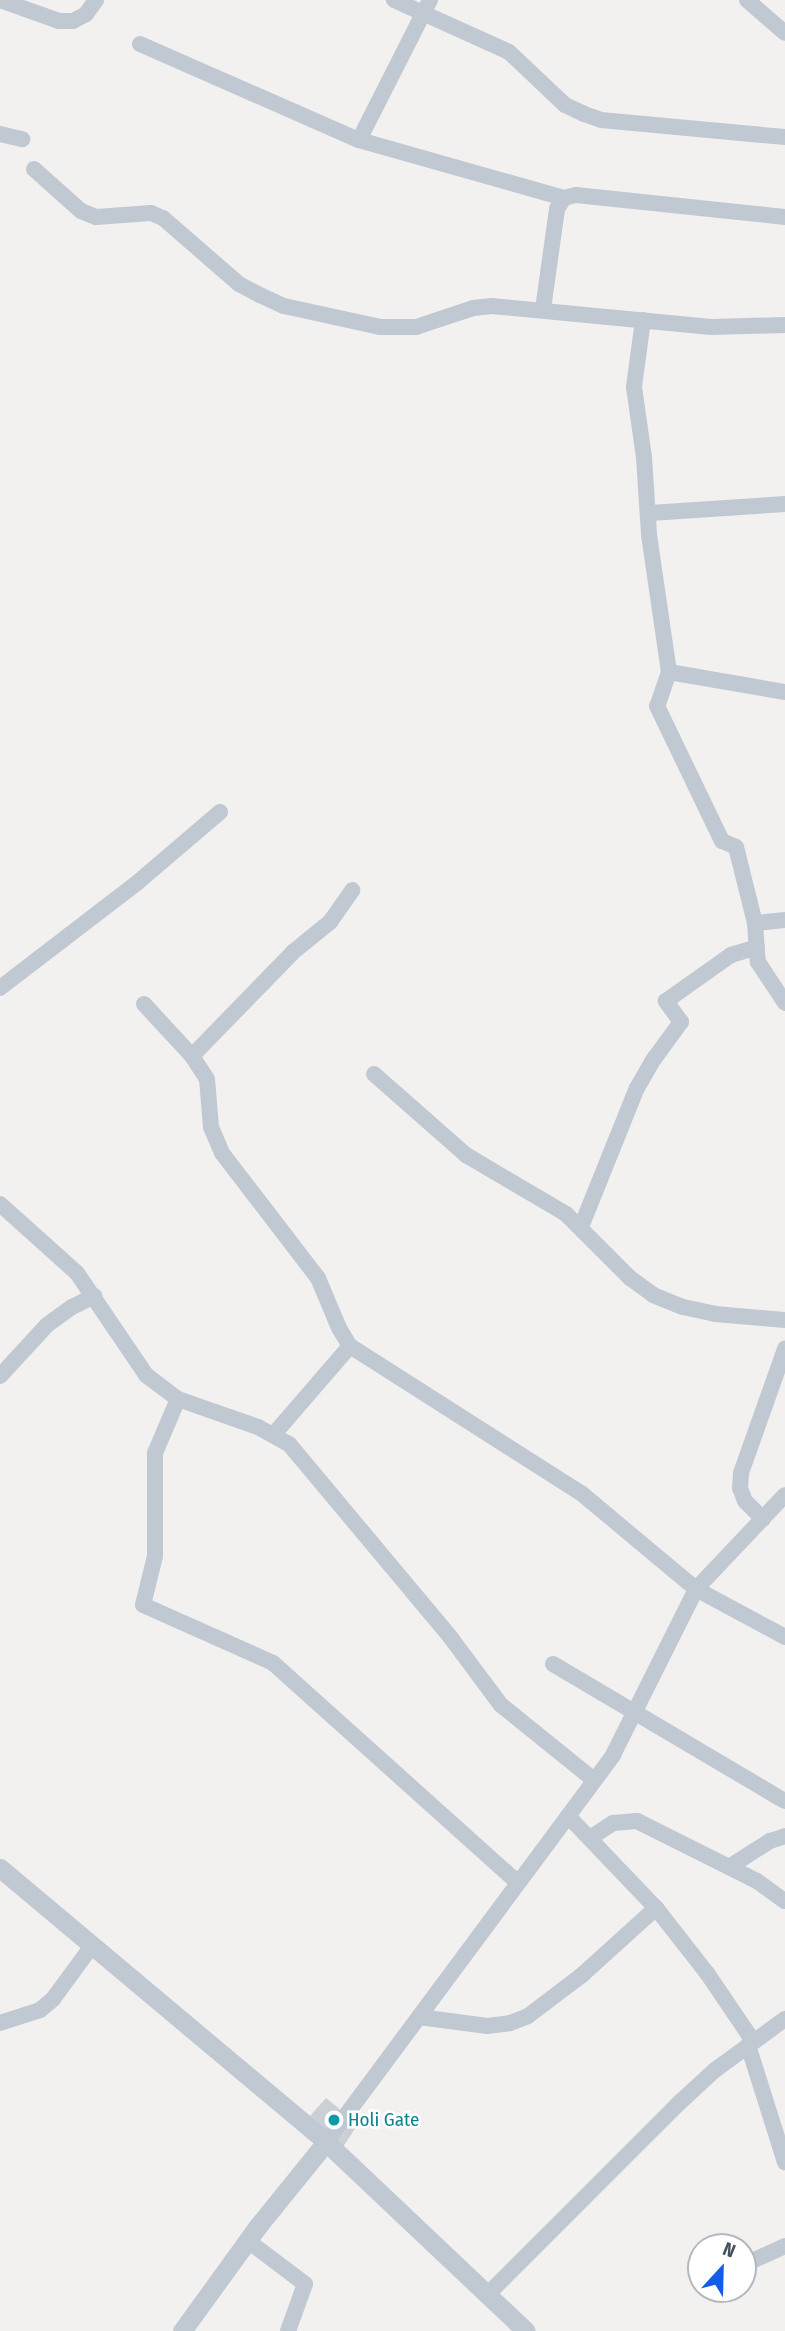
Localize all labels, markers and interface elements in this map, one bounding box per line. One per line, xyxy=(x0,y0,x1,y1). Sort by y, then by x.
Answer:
place label: Holi Gate xyxy=(348,2109,419,2131)
marker: Holi Gate xyxy=(326,2112,342,2128)
north arrow xyxy=(687,2233,757,2303)
text: N xyxy=(720,2237,739,2263)

